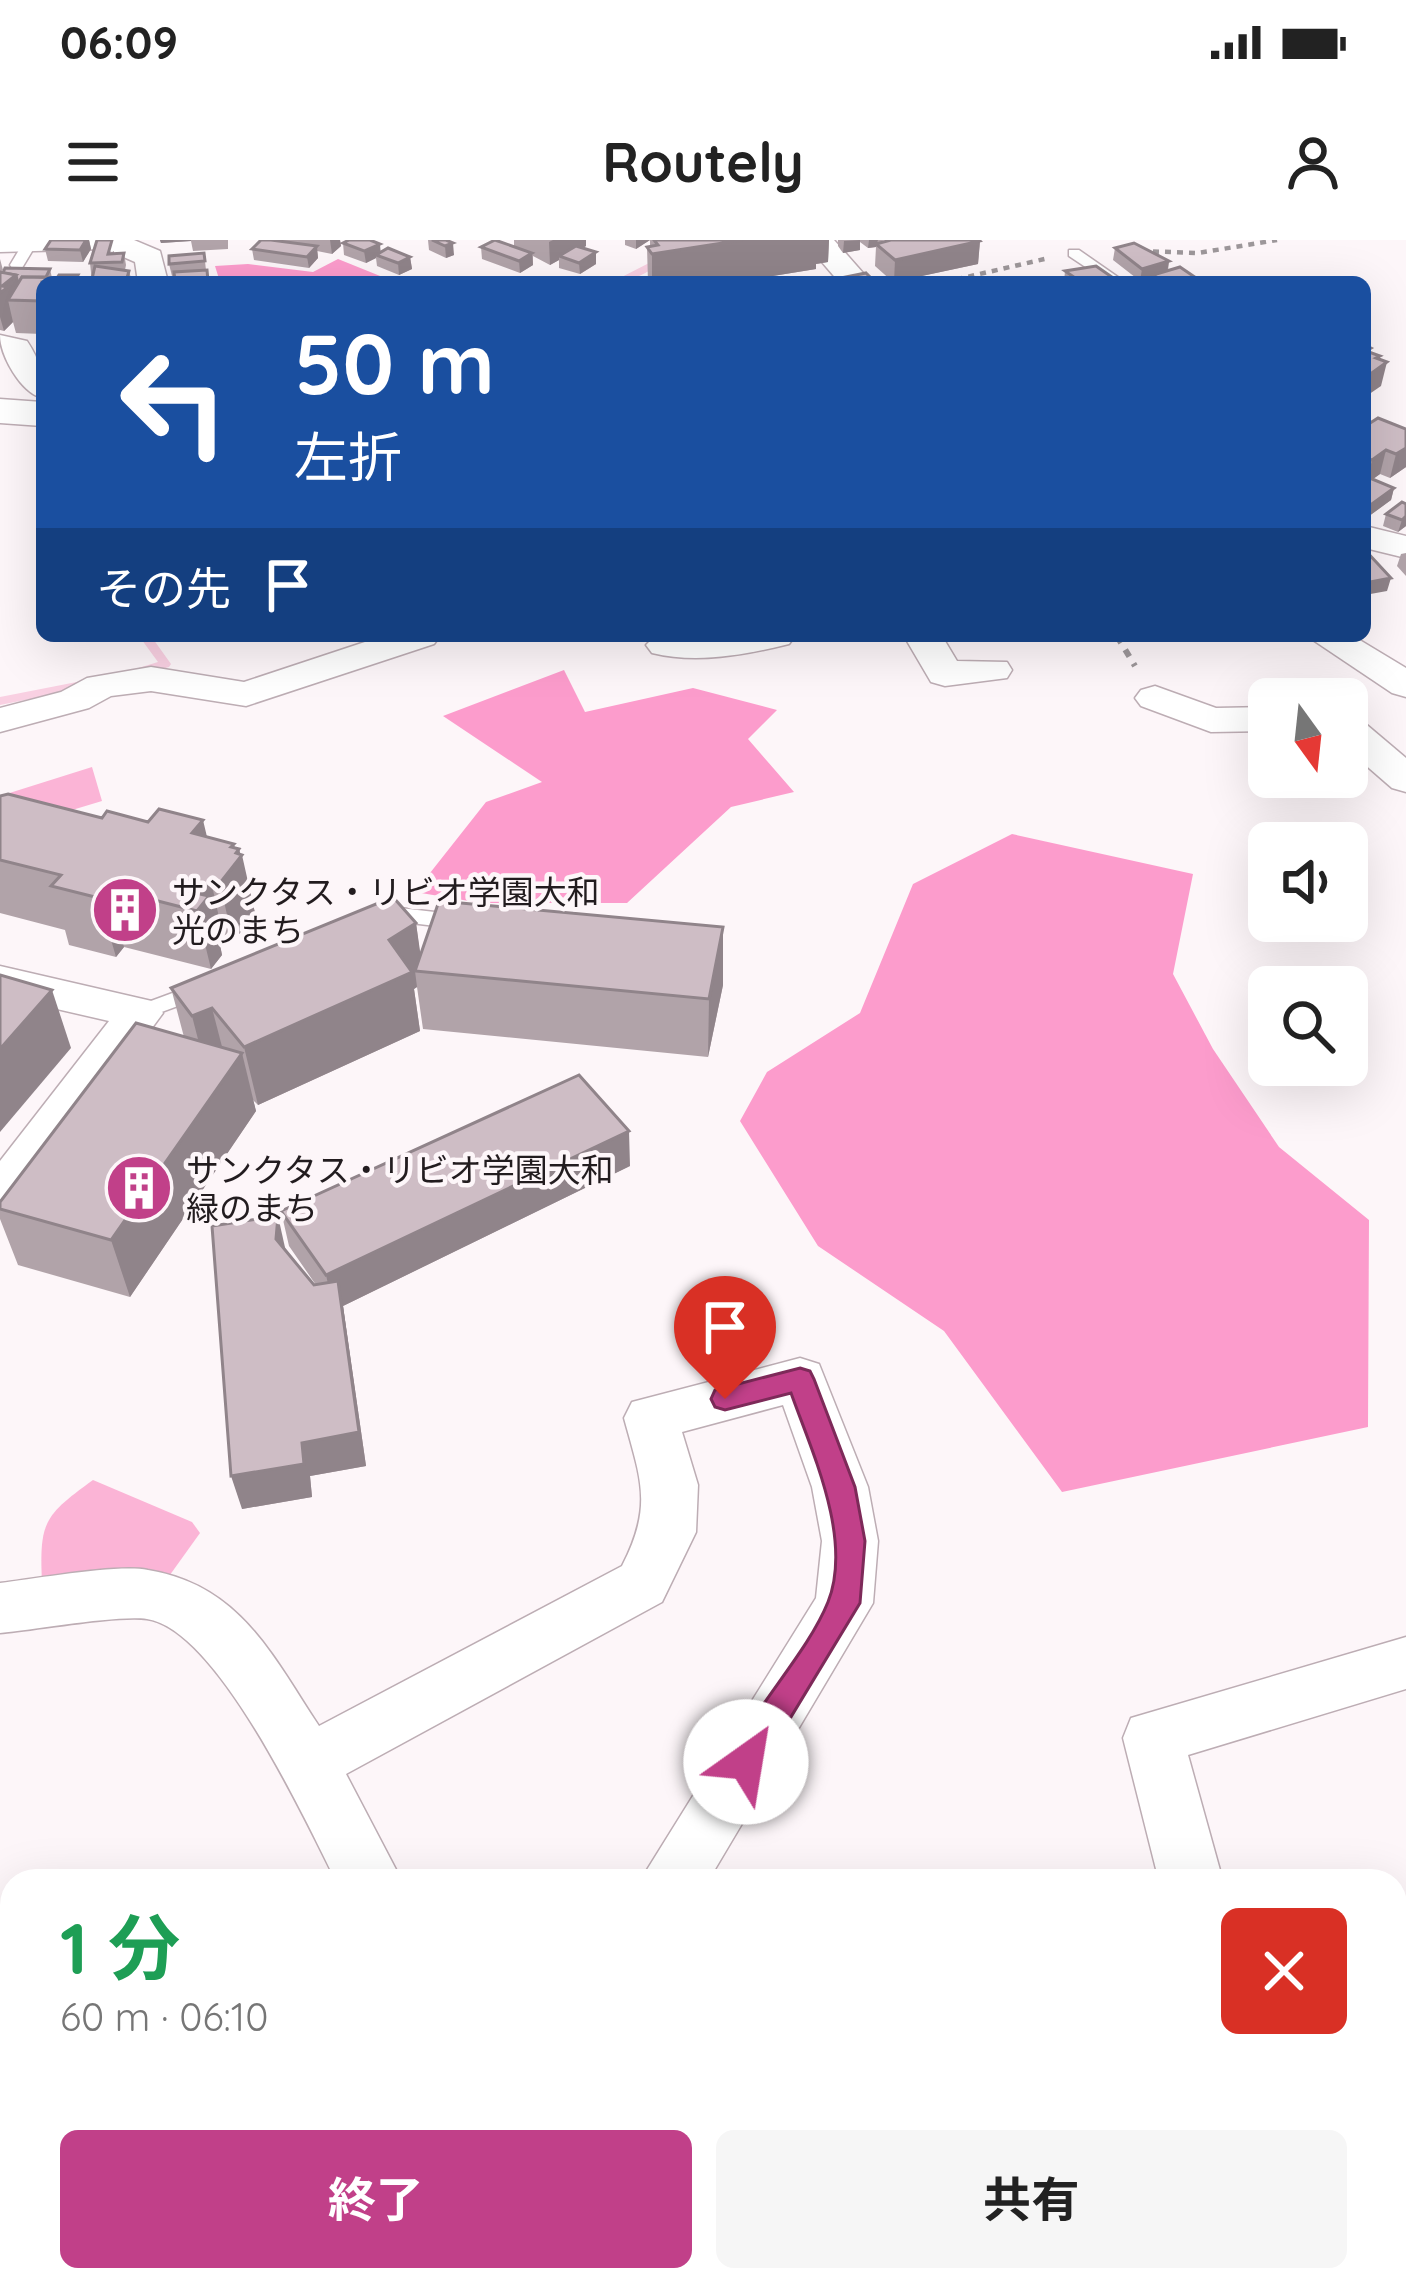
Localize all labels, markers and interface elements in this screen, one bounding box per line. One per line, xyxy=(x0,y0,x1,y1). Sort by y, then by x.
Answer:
text: 06:09 xyxy=(60,14,178,70)
text: Routely xyxy=(602,128,804,196)
icon: menu xyxy=(60,129,126,195)
icon: person xyxy=(1280,129,1346,195)
text: 50 m xyxy=(294,310,495,415)
icon: left xyxy=(96,324,252,480)
text: 左折 xyxy=(294,423,402,491)
icon: arrive xyxy=(255,552,321,618)
text: その先 xyxy=(96,560,231,616)
north arrow xyxy=(1248,678,1368,798)
map controls xyxy=(1248,678,1368,1086)
button: sound xyxy=(1248,822,1368,942)
place label: サンクタス・リビオ学園大和 光のまち xyxy=(172,871,600,950)
building icon: サンクタス・リビオ学園大和 光のまち xyxy=(90,875,160,945)
button: search xyxy=(1248,966,1368,1086)
place label: サンクタス・リビオ学園大和 緑のまち xyxy=(186,1149,614,1228)
building icon: サンクタス・リビオ学園大和 緑のまち xyxy=(104,1153,174,1223)
pin xyxy=(674,1276,776,1399)
icon: arrive xyxy=(692,1294,758,1360)
position arrow xyxy=(683,1699,809,1825)
text: 1 分 xyxy=(60,1902,180,1992)
button: close xyxy=(1221,1908,1347,2034)
text: 60 m · 06:10 xyxy=(60,1992,268,2041)
button: 終了 xyxy=(60,2130,692,2268)
button: 共有 xyxy=(716,2130,1347,2268)

